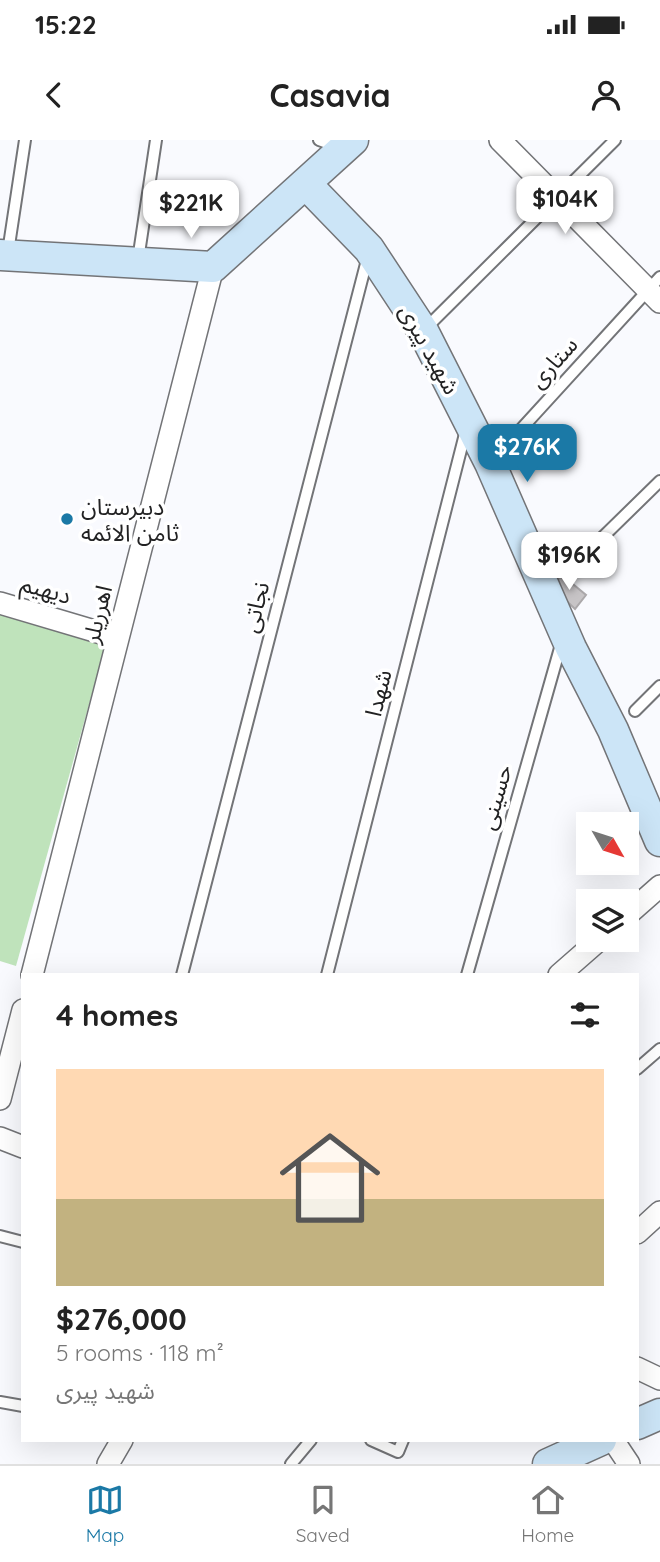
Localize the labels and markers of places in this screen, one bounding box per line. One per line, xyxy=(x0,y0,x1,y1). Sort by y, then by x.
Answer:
pin: $104K xyxy=(516,176,614,236)
pin: $221K xyxy=(142,181,240,240)
pin: $276K xyxy=(478,424,576,484)
place label: دبیرستان ثامن الائمه xyxy=(81,492,179,547)
marker: دبیرستان ثامن الائمه xyxy=(59,511,75,527)
pin: $196K xyxy=(520,532,618,592)

